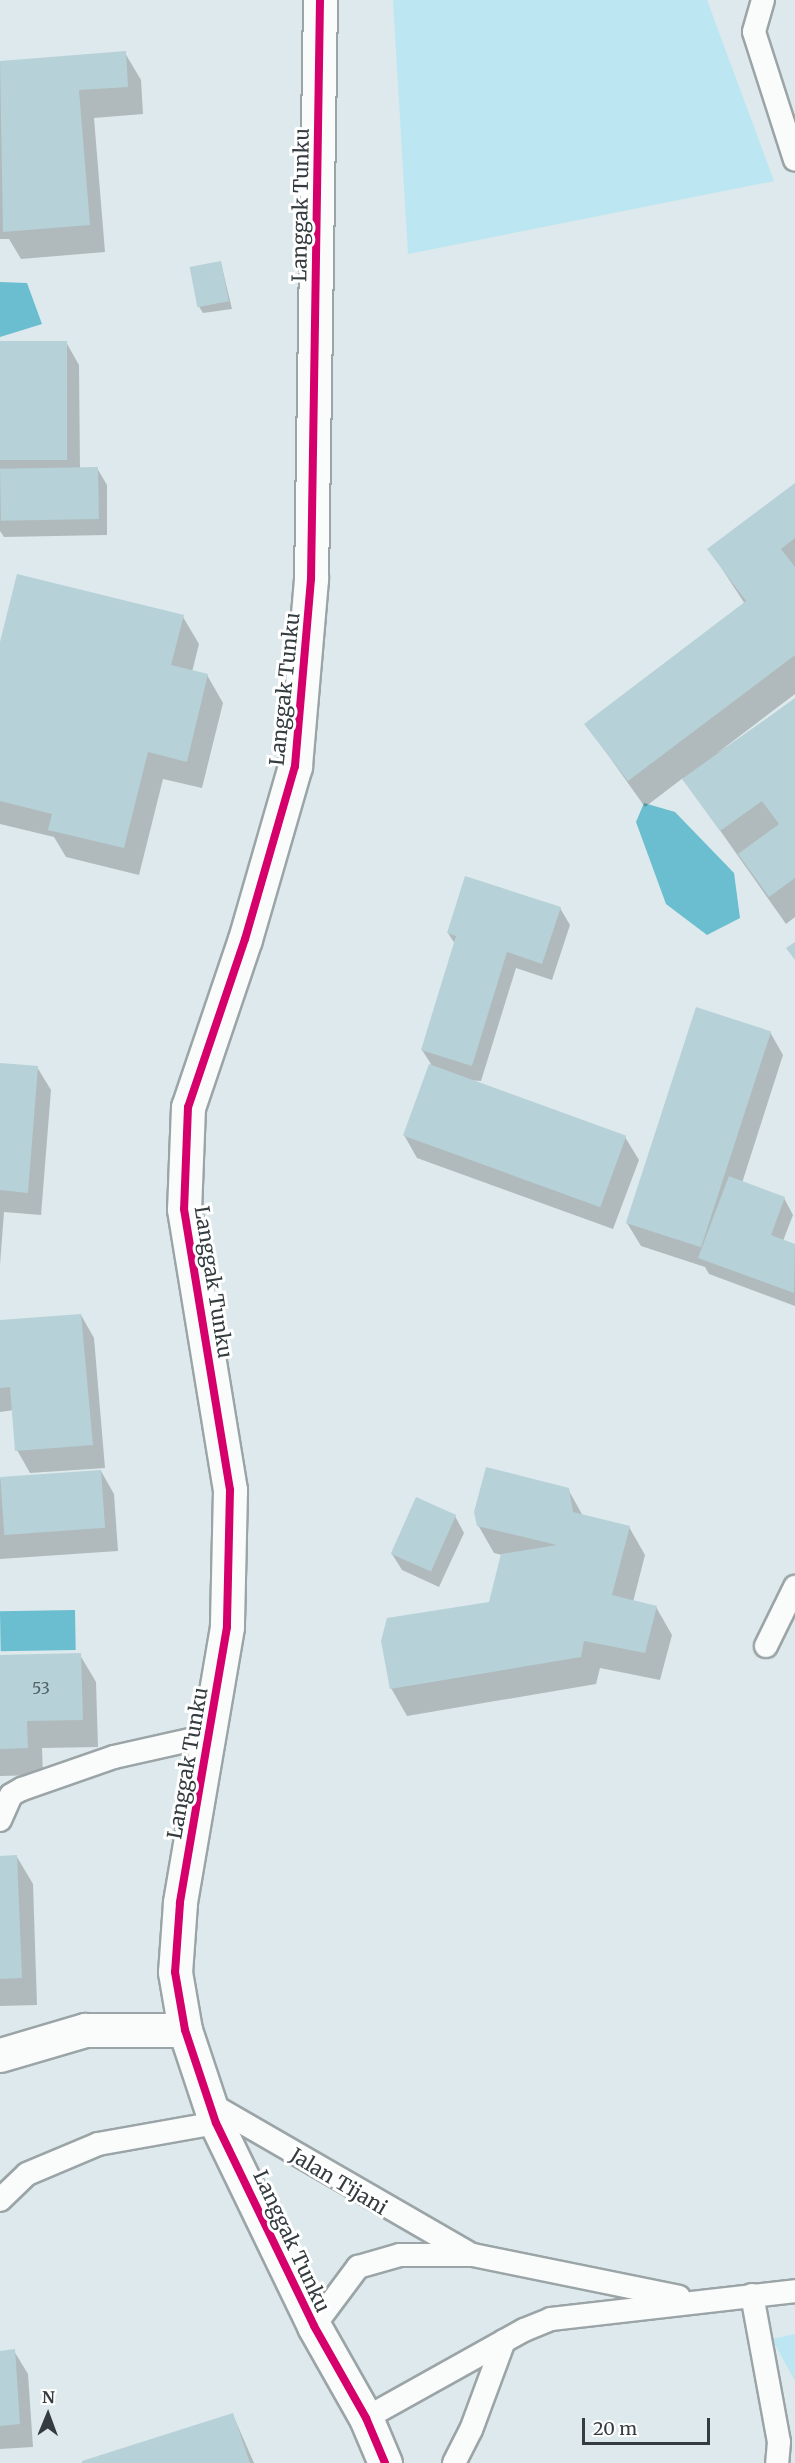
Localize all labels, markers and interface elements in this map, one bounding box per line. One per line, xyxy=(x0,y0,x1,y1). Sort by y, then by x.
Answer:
street label: Langgak Tunku xyxy=(287,128,313,282)
street label: Langgak Tunku xyxy=(264,611,304,767)
street label: Langgak Tunku xyxy=(190,1204,238,1360)
house number: 53 xyxy=(32,1678,50,1698)
street label: Langgak Tunku xyxy=(162,1685,212,1841)
street label: Jalan Tijani xyxy=(286,2143,392,2219)
street label: Langgak Tunku xyxy=(249,2166,335,2316)
north arrow xyxy=(18,2385,78,2445)
text: N xyxy=(42,2387,55,2407)
scale bar xyxy=(585,2406,712,2444)
text: 20 m xyxy=(593,2417,637,2440)

